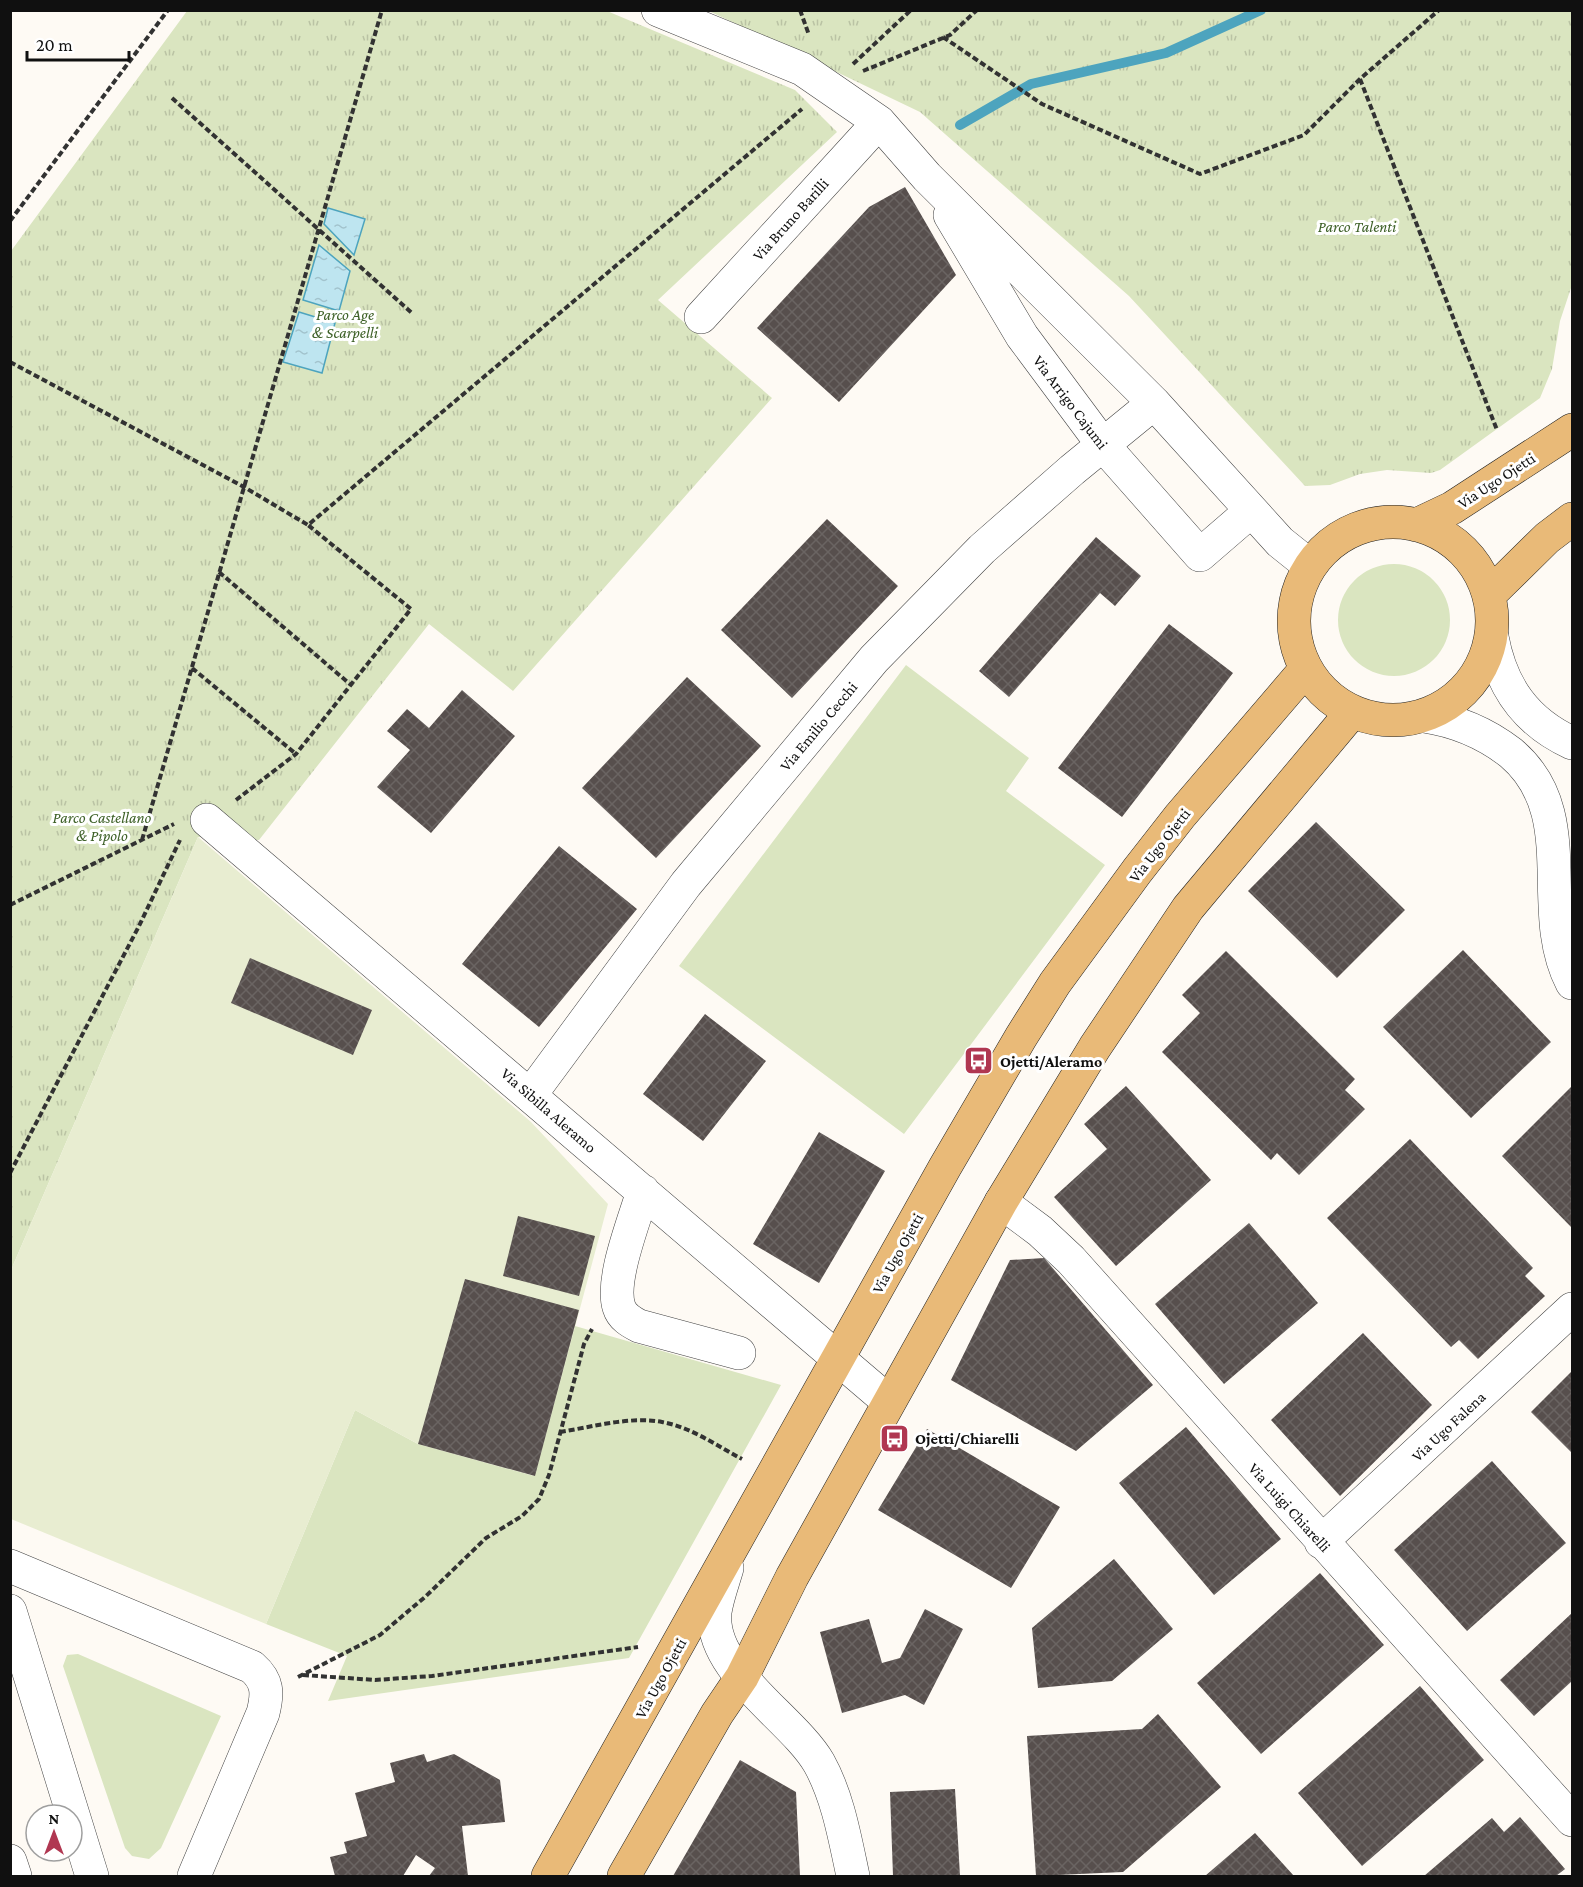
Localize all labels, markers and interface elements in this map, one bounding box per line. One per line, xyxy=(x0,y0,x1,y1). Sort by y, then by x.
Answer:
scale bar xyxy=(27,24,129,62)
text: 20 m xyxy=(36,35,73,55)
street label: Via Bruno Barilli xyxy=(749,175,832,264)
park label: Parco Talenti xyxy=(1318,218,1397,235)
park label: Parco Age & Scarpelli xyxy=(312,306,379,342)
street label: Via Arrigo Cajumi xyxy=(1029,352,1111,453)
street label: Via Ugo Ojetti xyxy=(1454,449,1539,513)
street label: Via Emilio Cecchi xyxy=(776,678,861,774)
street label: Via Ugo Ojetti xyxy=(1125,805,1194,886)
park label: Parco Castellano & Pipolo xyxy=(53,809,152,845)
bus stop icon: Ojetti/Aleramo xyxy=(963,1045,995,1077)
place label: Ojetti/Aleramo xyxy=(1000,1053,1102,1071)
street label: Via Sibilla Aleramo xyxy=(498,1065,600,1156)
street label: Via Ugo Ojetti xyxy=(869,1210,927,1297)
street label: Via Ugo Falena xyxy=(1408,1388,1490,1465)
bus stop icon: Ojetti/Chiarelli xyxy=(878,1422,910,1454)
place label: Ojetti/Chiarelli xyxy=(915,1430,1019,1448)
street label: Via Luigi Chiarelli xyxy=(1245,1459,1334,1556)
street label: Via Ugo Ojetti xyxy=(632,1635,690,1722)
north arrow xyxy=(24,1803,84,1863)
text: N xyxy=(49,1810,60,1827)

